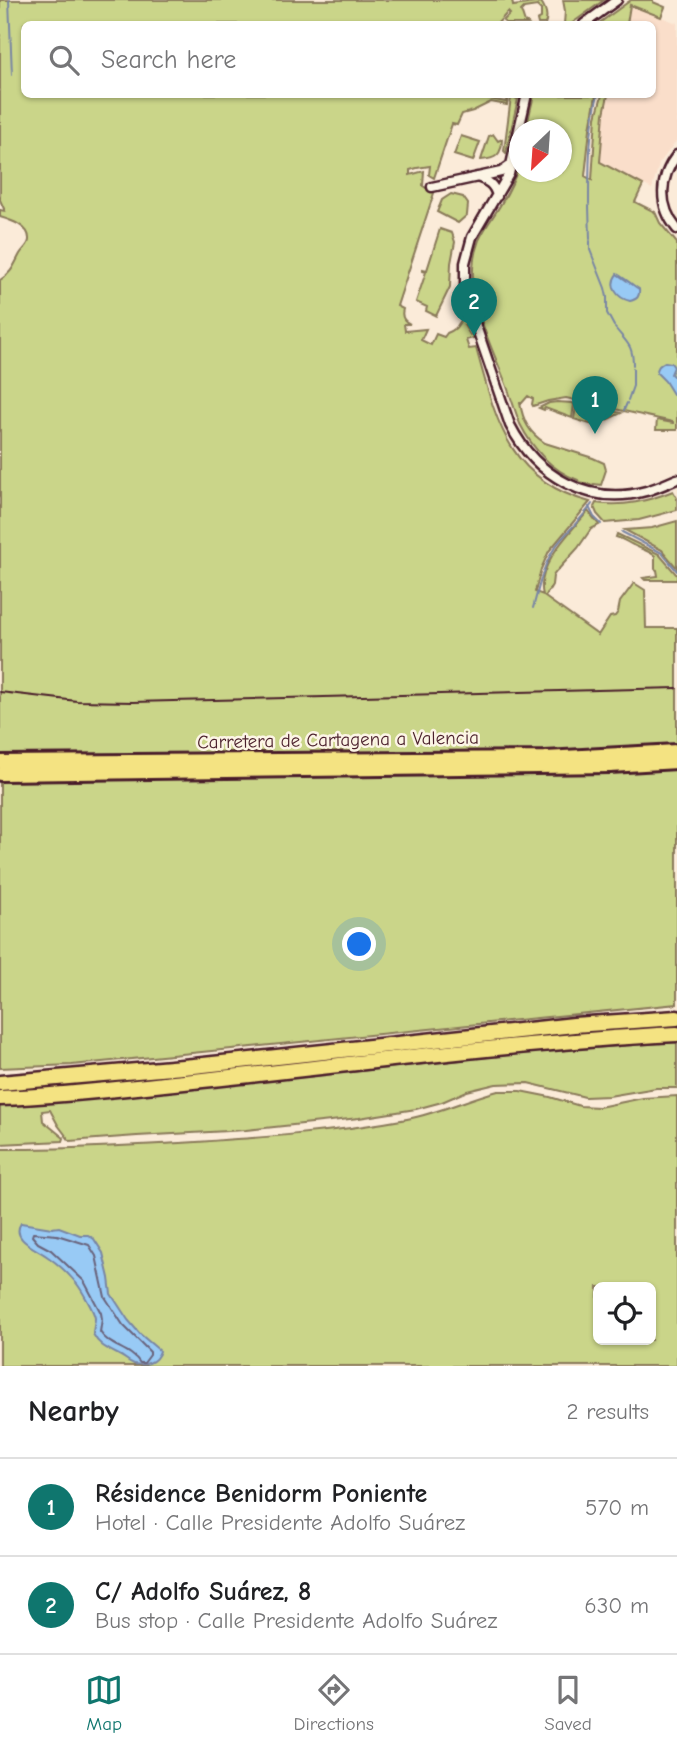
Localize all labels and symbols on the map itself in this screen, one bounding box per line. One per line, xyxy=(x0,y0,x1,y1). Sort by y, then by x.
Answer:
north arrow xyxy=(509,119,572,182)
pin: 2 xyxy=(451,278,497,336)
pin: 1 xyxy=(572,376,618,434)
street label: Carretera de Cartagena a Valencia xyxy=(197,727,479,753)
your location xyxy=(342,927,376,961)

